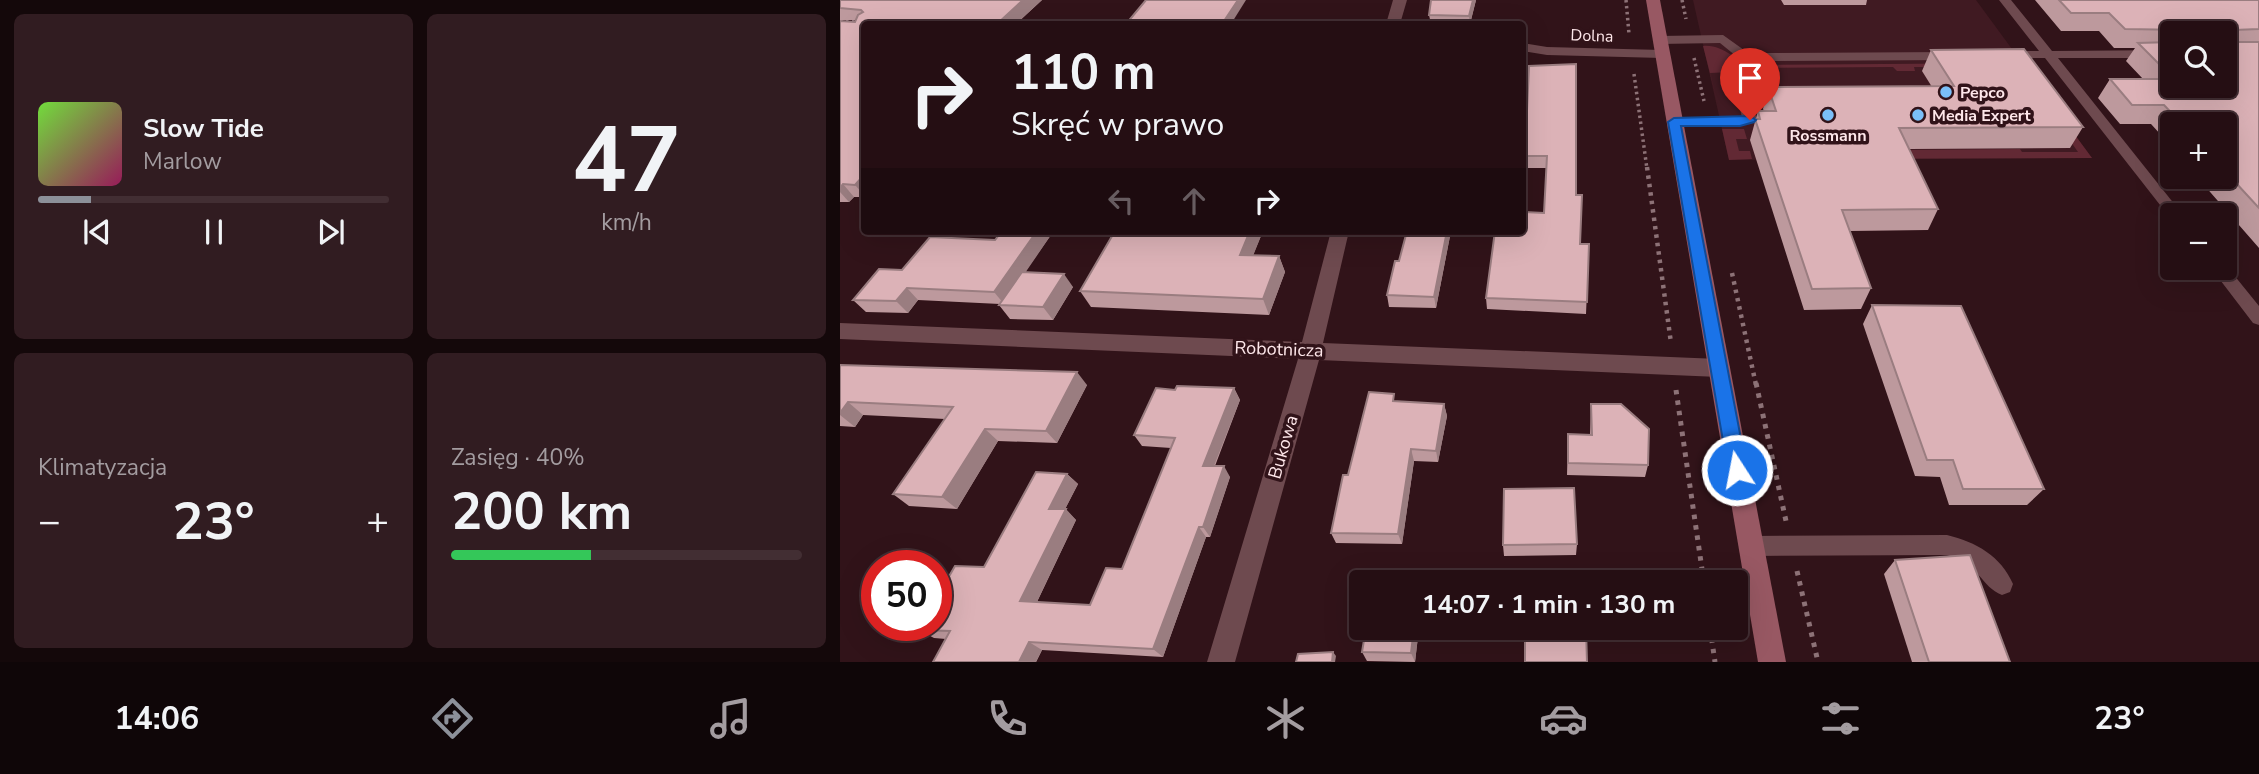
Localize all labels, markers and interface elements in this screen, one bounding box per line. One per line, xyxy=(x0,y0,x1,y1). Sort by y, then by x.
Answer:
map controls xyxy=(2160,21,2237,280)
button: search xyxy=(2160,21,2237,98)
street label: Dolna xyxy=(1570,24,1614,48)
text: 110 m xyxy=(1011,39,1155,106)
pin xyxy=(1720,48,1780,120)
icon: right xyxy=(896,49,987,140)
icon: arrive xyxy=(1731,59,1769,97)
place label: Pepco xyxy=(1960,82,2005,104)
marker: Pepco xyxy=(1938,84,1954,100)
text: 47 xyxy=(572,99,681,223)
text: Skręć w prawo xyxy=(1011,103,1224,146)
place label: Media Expert xyxy=(1932,105,2032,127)
marker: Rossmann xyxy=(1820,107,1836,123)
marker: Media Expert xyxy=(1910,107,1926,123)
text: Slow Tide xyxy=(143,111,264,146)
button: + xyxy=(2160,112,2237,189)
place label: Rossmann xyxy=(1789,125,1867,147)
text: Marlow xyxy=(143,146,222,177)
icon: left xyxy=(1102,182,1140,220)
icon: ahead xyxy=(1175,182,1213,220)
icon: right xyxy=(1248,182,1286,220)
button: − xyxy=(2160,203,2237,280)
text: km/h xyxy=(601,207,652,238)
icon: previous xyxy=(78,213,116,251)
icon: pause xyxy=(195,213,233,251)
icon: next xyxy=(312,213,350,251)
street label: Robotnicza xyxy=(1234,335,1324,363)
street label: Bukowa xyxy=(1262,412,1304,482)
position arrow xyxy=(1700,433,1774,507)
text: Zasięg · 40% xyxy=(451,442,585,473)
text: Klimatyzacja xyxy=(38,452,167,483)
text: 200 km xyxy=(451,476,632,547)
text: 23° xyxy=(172,486,255,557)
text: − xyxy=(38,496,61,547)
text: + xyxy=(366,496,389,547)
speed limit sign: 50 xyxy=(861,550,952,641)
text: 14:07 · 1 min · 130 m xyxy=(1422,587,1675,622)
icon: directions xyxy=(428,694,477,743)
icon: music xyxy=(706,694,755,743)
icon: phone xyxy=(983,694,1032,743)
icon: climate xyxy=(1261,694,1310,743)
icon: car xyxy=(1539,694,1588,743)
icon: filters xyxy=(1816,694,1865,743)
text: 14:06 xyxy=(114,697,199,740)
text: 23° xyxy=(2094,697,2145,740)

